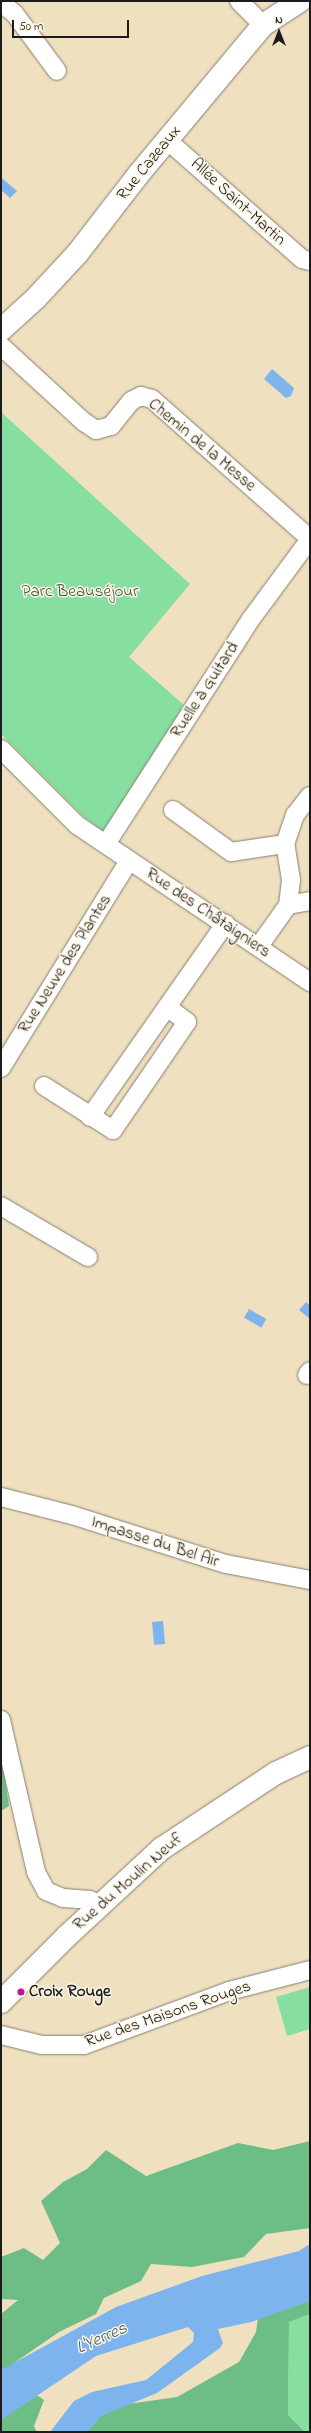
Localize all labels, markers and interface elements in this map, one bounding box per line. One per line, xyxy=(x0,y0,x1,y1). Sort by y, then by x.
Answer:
scale bar xyxy=(14,12,131,38)
north arrow xyxy=(259,12,299,52)
text: N xyxy=(275,12,283,28)
text: 50 m xyxy=(19,18,43,36)
street label: Rue Cazeaux xyxy=(113,121,185,205)
street label: Allée Saint-Martin xyxy=(186,154,290,250)
street label: Chemin de la Messe xyxy=(144,394,260,496)
park label: Parc Beauséjour xyxy=(22,582,138,602)
street label: Ruelle à Guitard xyxy=(166,638,244,742)
street label: Rue des Châtaigniers xyxy=(142,864,274,962)
street label: Rue Neuve des Plantes xyxy=(14,891,116,1037)
street label: Impasse du Bel Air xyxy=(88,1512,222,1572)
street label: Rue du Moulin Neuf xyxy=(69,1829,187,1935)
street label: Rue des Maisons Rouges xyxy=(82,1976,254,2052)
place label: Croix Rouge xyxy=(29,1982,111,2002)
marker: Croix Rouge xyxy=(16,1987,26,1997)
water label: L'Yerres xyxy=(73,2318,131,2360)

